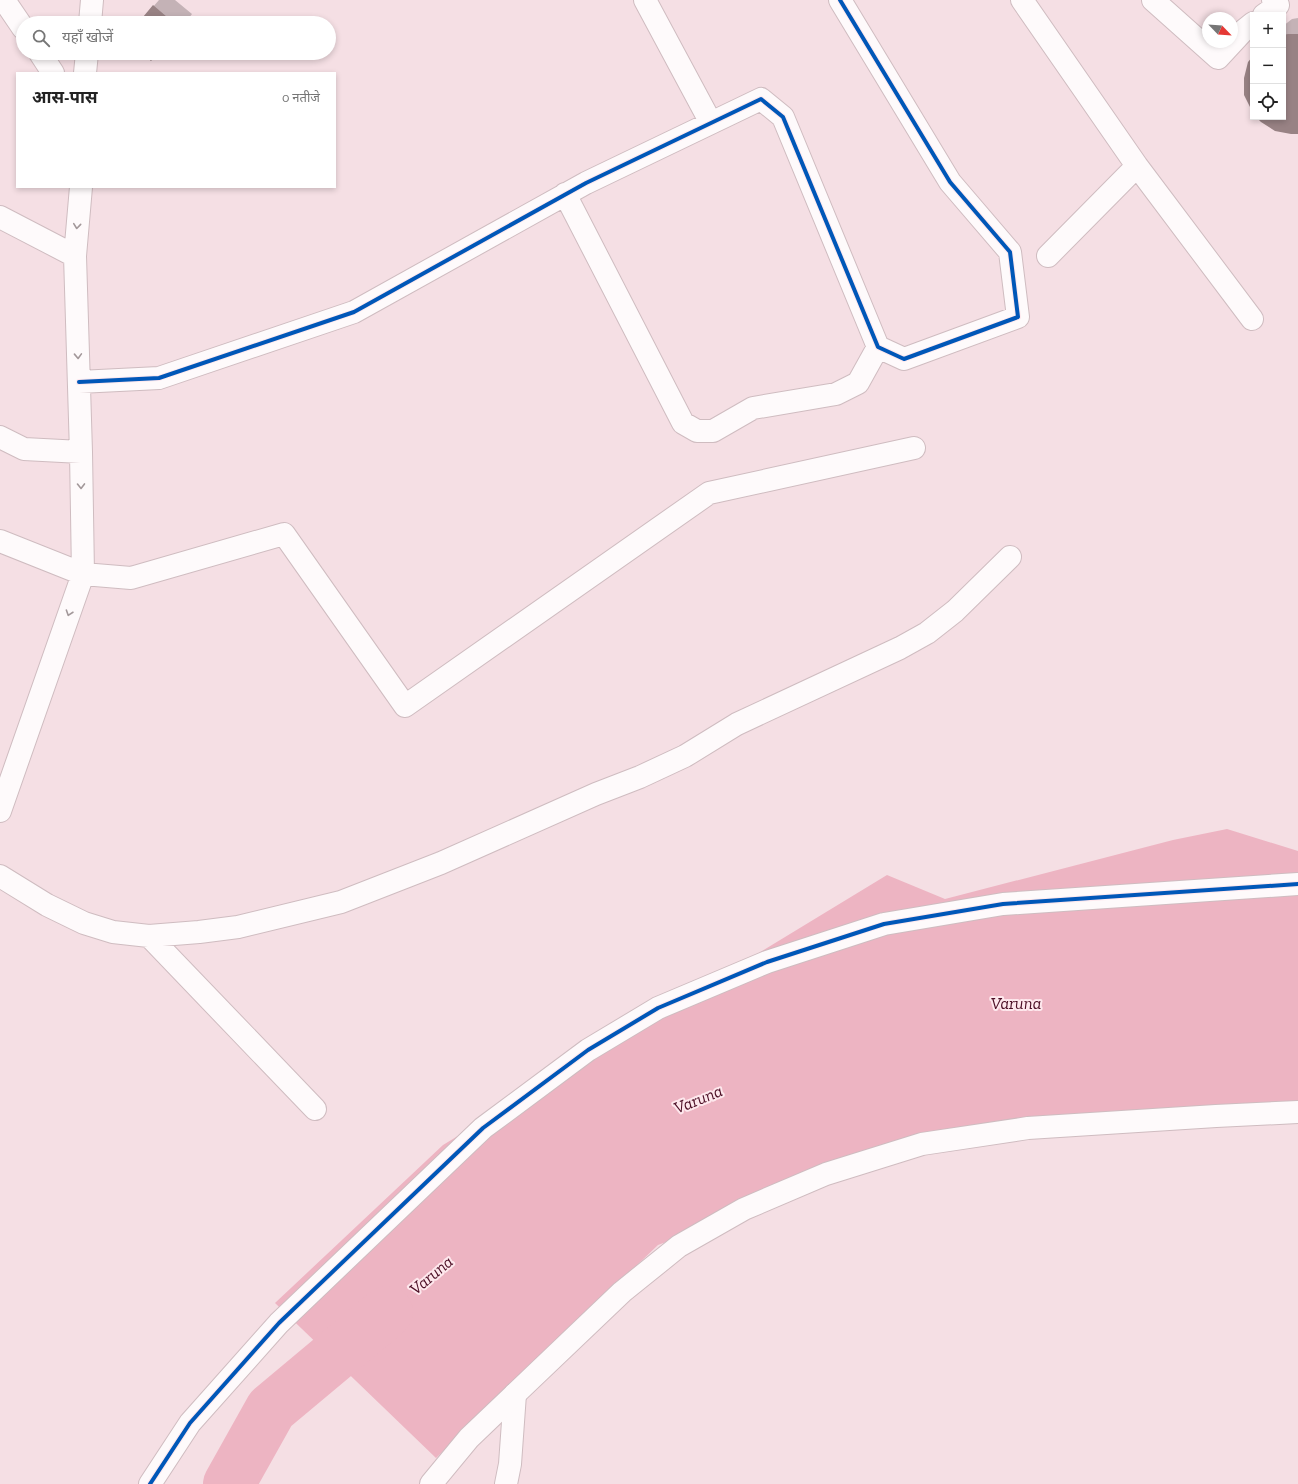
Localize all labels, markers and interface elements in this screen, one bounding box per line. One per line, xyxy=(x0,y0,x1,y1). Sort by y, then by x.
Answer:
north arrow xyxy=(1202,12,1238,48)
map controls xyxy=(1250,12,1286,120)
button: + xyxy=(1250,12,1286,48)
search box xyxy=(16,16,336,60)
icon: search xyxy=(30,27,52,49)
text: यहाँ खोजें xyxy=(62,28,113,46)
button: − xyxy=(1250,48,1286,84)
button: locate xyxy=(1250,84,1286,120)
text: आस-पास xyxy=(32,87,97,107)
text: 0 नतीजे xyxy=(282,90,320,105)
one-way arrow xyxy=(73,223,82,229)
one-way arrow xyxy=(73,353,82,359)
one-way arrow xyxy=(77,483,85,489)
one-way arrow xyxy=(65,610,74,617)
water label: Varuna xyxy=(991,993,1041,1013)
water label: Varuna xyxy=(671,1080,725,1118)
water label: Varuna xyxy=(405,1251,457,1299)

